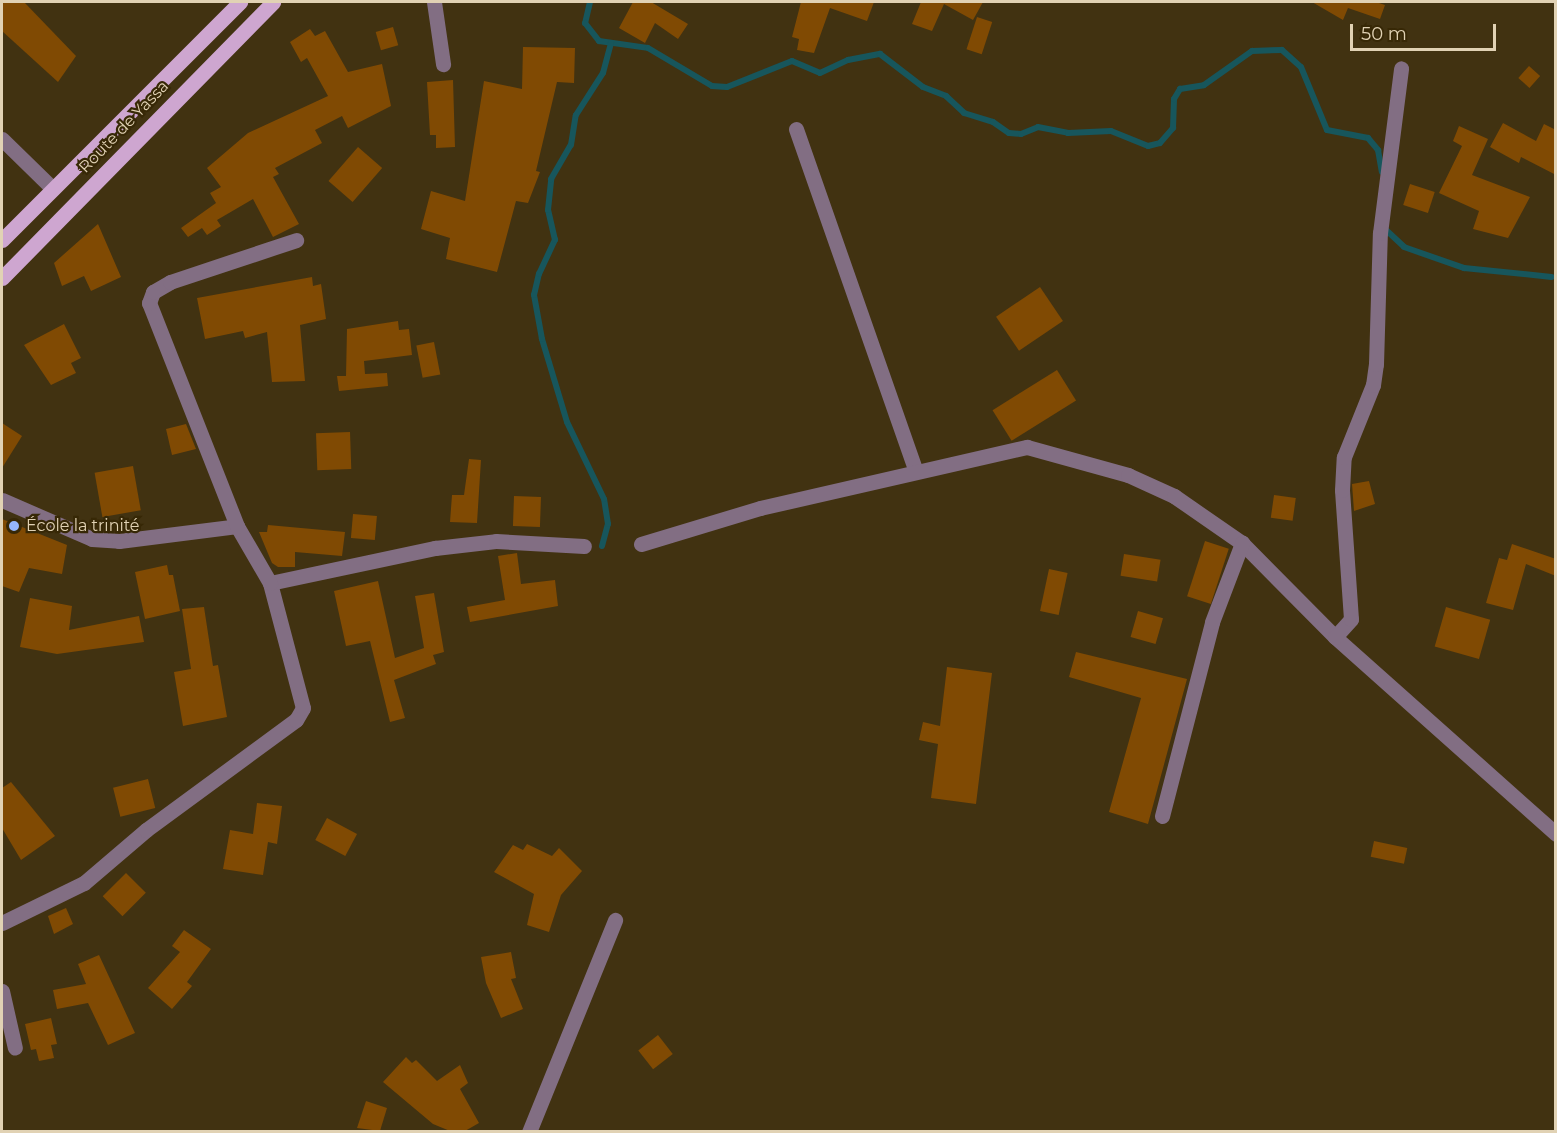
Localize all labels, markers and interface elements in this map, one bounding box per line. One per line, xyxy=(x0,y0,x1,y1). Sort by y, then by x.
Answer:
scale bar xyxy=(1353,12,1498,50)
text: 50 m xyxy=(1361,23,1407,45)
street label: Route de Yassa xyxy=(75,77,173,177)
place label: École la trinité xyxy=(26,516,140,536)
marker: École la trinité xyxy=(7,519,21,533)

